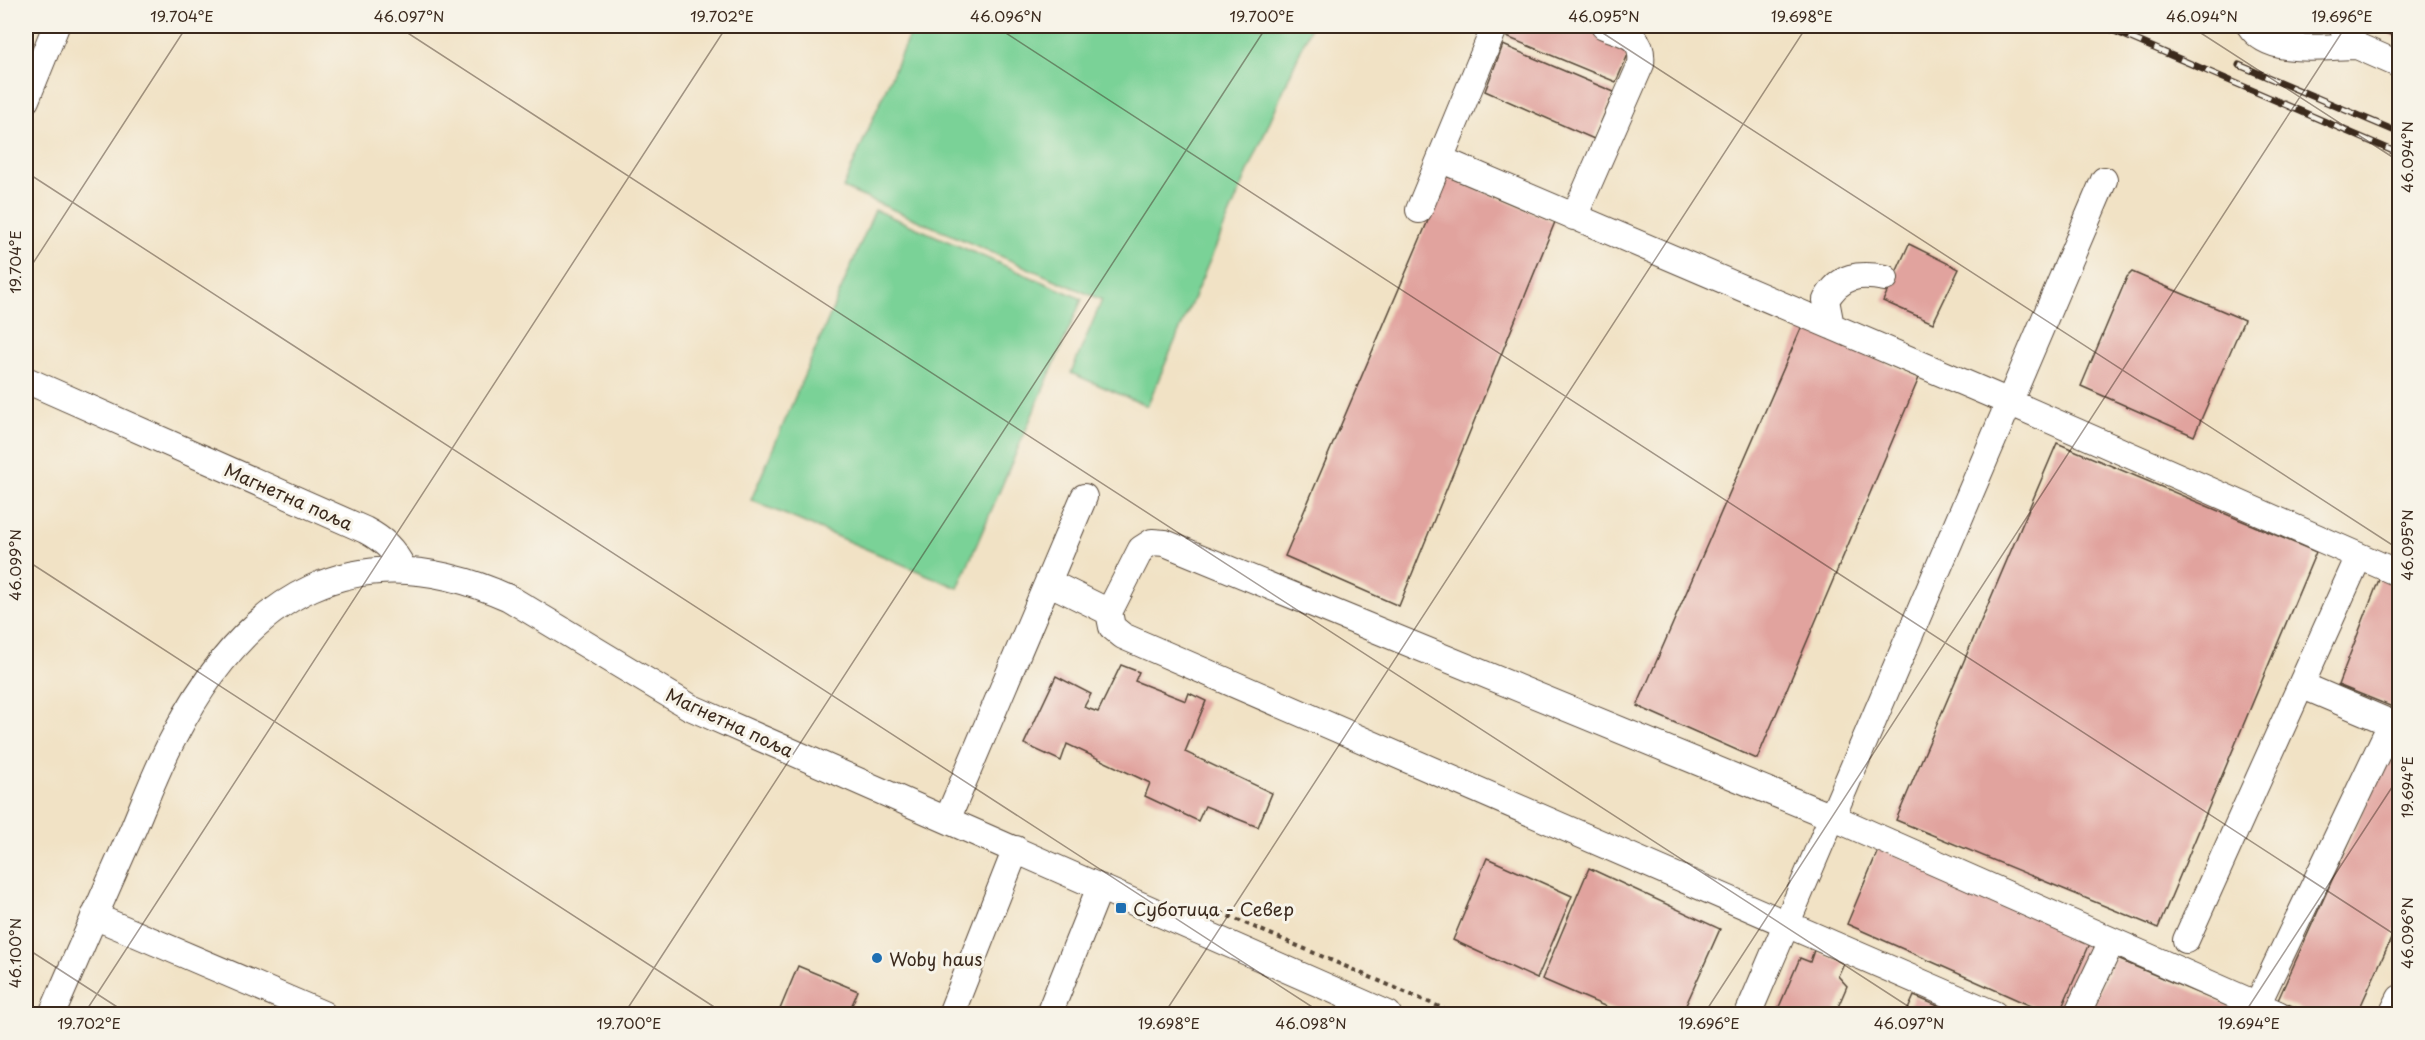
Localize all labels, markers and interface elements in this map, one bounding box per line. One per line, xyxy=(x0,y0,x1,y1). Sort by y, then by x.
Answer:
text: 19.704°E xyxy=(150,4,214,27)
text: 46.097°N xyxy=(374,4,444,27)
text: 19.702°E xyxy=(690,4,754,27)
text: 46.096°N xyxy=(970,4,1042,27)
text: 19.700°E xyxy=(1230,4,1294,27)
text: 46.095°N xyxy=(1568,4,1640,27)
text: 19.698°E xyxy=(1771,4,1833,27)
text: 46.094°N xyxy=(2166,4,2238,27)
text: 19.696°E xyxy=(2311,4,2373,27)
text: 46.094°N xyxy=(2395,121,2418,193)
text: 19.704°E xyxy=(3,230,26,294)
street label: Магнетна поља xyxy=(220,456,358,537)
text: 46.095°N xyxy=(2395,509,2418,581)
text: 46.099°N xyxy=(3,529,26,601)
street label: Магнетна поља xyxy=(662,681,799,764)
text: 19.694°E xyxy=(2395,756,2418,818)
place label: Суботица - Север xyxy=(1133,895,1294,922)
text: 46.096°N xyxy=(2395,897,2418,969)
marker: Суботица - Север xyxy=(1114,901,1128,915)
text: 46.100°N xyxy=(3,918,26,988)
place label: Woby haus xyxy=(889,945,983,972)
marker: Woby haus xyxy=(870,951,884,965)
text: 19.702°E xyxy=(57,1011,121,1034)
text: 19.700°E xyxy=(597,1011,661,1034)
text: 19.698°E xyxy=(1138,1011,1200,1034)
text: 46.098°N xyxy=(1275,1011,1347,1034)
text: 19.696°E xyxy=(1678,1011,1740,1034)
text: 46.097°N xyxy=(1874,1011,1944,1034)
text: 19.694°E xyxy=(2218,1011,2280,1034)

